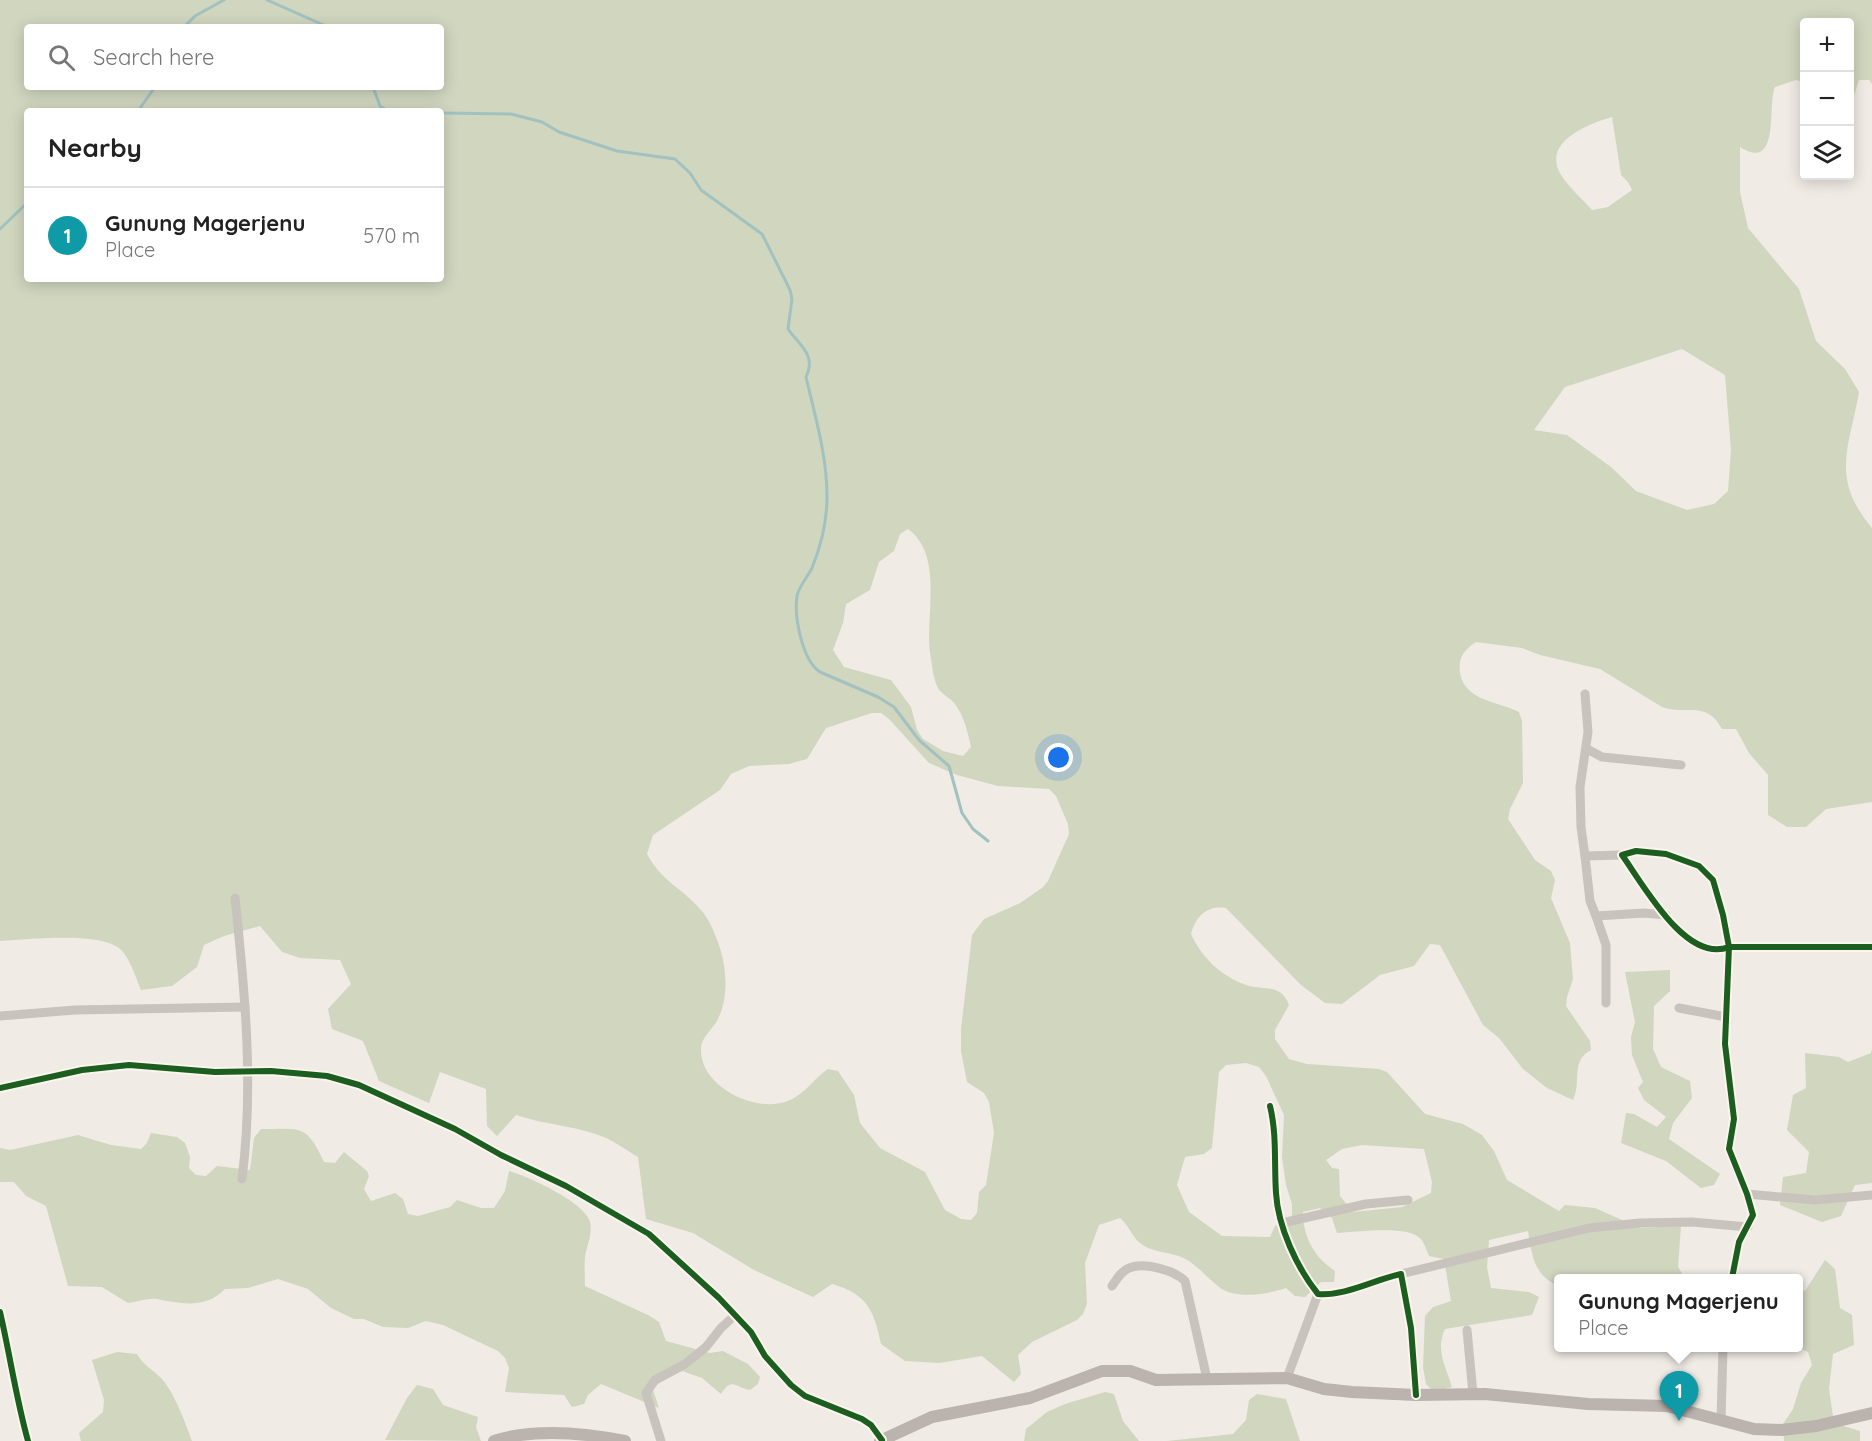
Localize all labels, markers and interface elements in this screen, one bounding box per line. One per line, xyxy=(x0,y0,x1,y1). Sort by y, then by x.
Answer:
map controls xyxy=(1800,18,1854,180)
button: + xyxy=(1800,18,1854,72)
search box xyxy=(24,24,444,90)
icon: search xyxy=(45,41,78,74)
text: Search here xyxy=(93,43,214,71)
button: − xyxy=(1800,72,1854,126)
button: layers xyxy=(1800,126,1854,180)
text: Nearby xyxy=(48,131,142,164)
text: Gunung Magerjenu xyxy=(105,209,305,237)
text: 1 xyxy=(64,223,71,248)
text: 570 m xyxy=(363,223,420,248)
text: Place xyxy=(105,237,155,262)
your location xyxy=(1044,743,1073,772)
popup xyxy=(1554,1274,1803,1352)
text: Gunung Magerjenu xyxy=(1578,1287,1779,1315)
text: Place xyxy=(1578,1315,1629,1340)
pin: 1 xyxy=(1660,1372,1698,1421)

